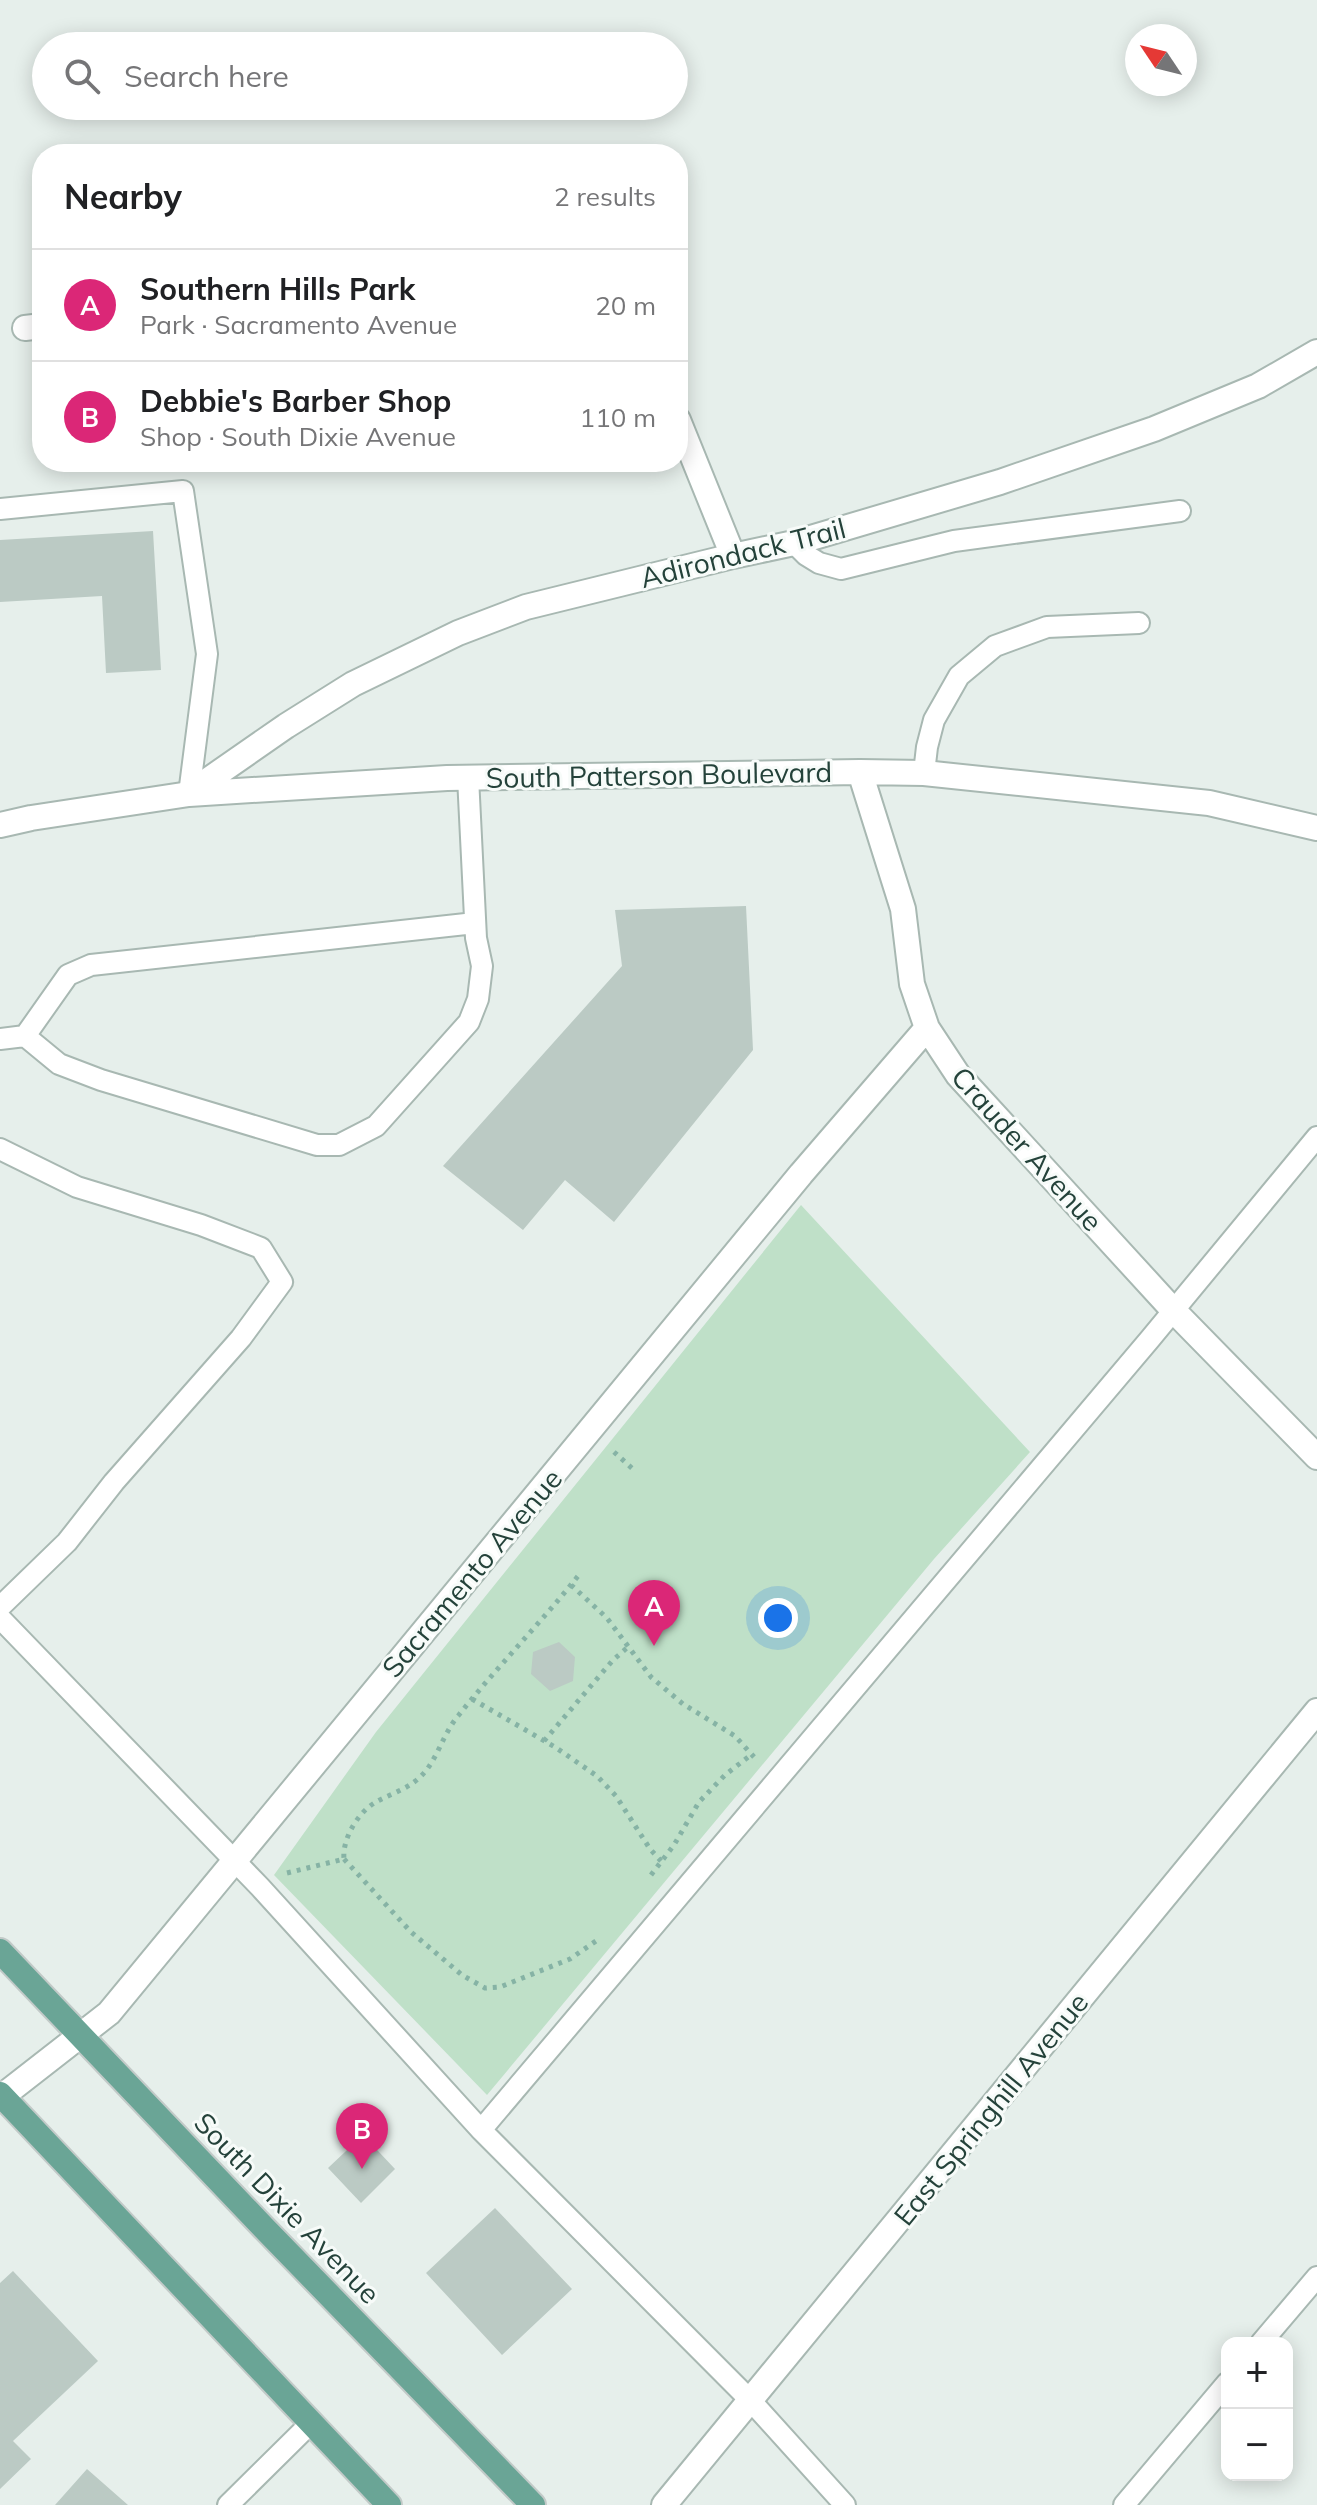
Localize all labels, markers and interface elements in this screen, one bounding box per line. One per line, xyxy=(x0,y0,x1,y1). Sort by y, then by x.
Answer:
north arrow xyxy=(1125,24,1197,96)
search box xyxy=(32,32,688,120)
icon: search xyxy=(60,54,104,98)
text: Search here xyxy=(124,57,289,95)
text: Nearby xyxy=(64,175,182,218)
text: 2 results xyxy=(554,180,656,213)
text: Southern Hills Park xyxy=(140,270,415,308)
text: A xyxy=(80,289,100,322)
text: 20 m xyxy=(595,289,656,322)
text: Park · Sacramento Avenue xyxy=(140,308,457,341)
text: Debbie's Barber Shop xyxy=(140,382,451,420)
text: B xyxy=(81,401,99,434)
text: 110 m xyxy=(580,401,656,434)
text: Shop · South Dixie Avenue xyxy=(140,420,456,453)
street label: Adirondack Trail xyxy=(637,510,849,595)
street label: South Patterson Boulevard xyxy=(485,754,833,795)
street label: Crauder Avenue xyxy=(944,1059,1110,1238)
street label: Sacramento Avenue xyxy=(374,1461,569,1684)
pin: A xyxy=(628,1580,680,1646)
your location xyxy=(758,1598,798,1638)
street label: East Springhill Avenue xyxy=(886,1985,1095,2232)
pin: B xyxy=(336,2103,388,2169)
street label: South Dixie Avenue xyxy=(187,2105,388,2311)
map controls xyxy=(1221,2337,1293,2481)
button: + xyxy=(1221,2337,1293,2409)
button: − xyxy=(1221,2409,1293,2481)

